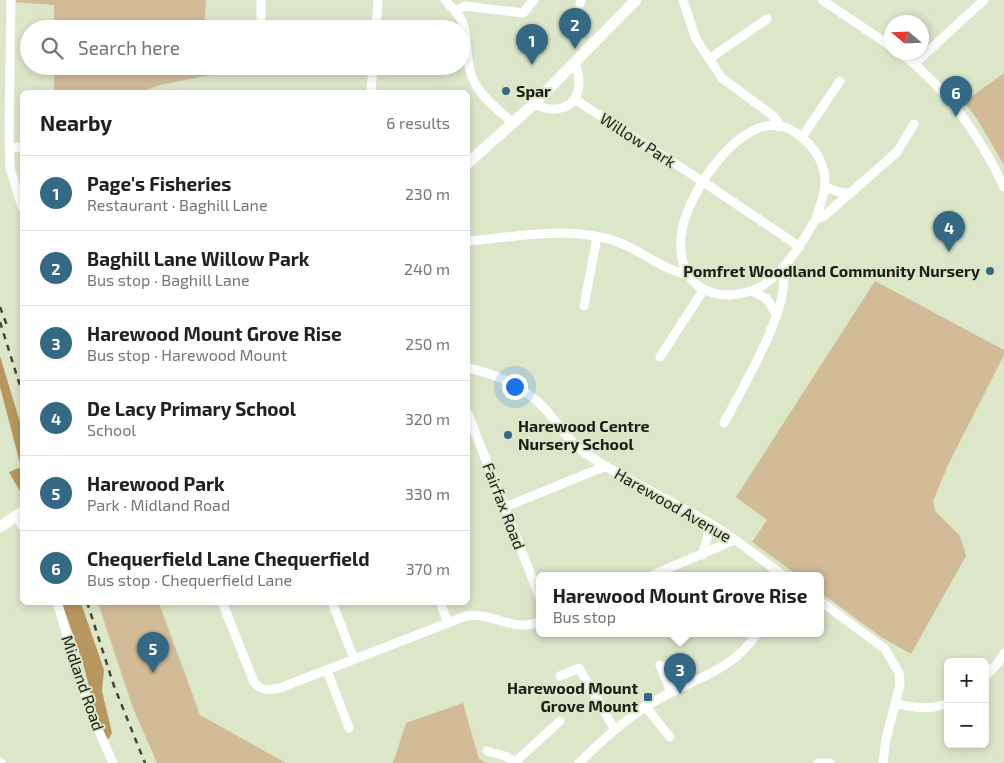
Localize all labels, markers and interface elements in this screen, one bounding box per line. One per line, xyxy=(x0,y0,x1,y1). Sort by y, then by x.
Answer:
pin: 2 xyxy=(559,8,591,49)
north arrow xyxy=(884,15,929,60)
search box xyxy=(20,20,470,75)
pin: 1 xyxy=(516,24,548,65)
icon: search xyxy=(38,34,66,62)
text: Search here xyxy=(78,36,180,59)
pin: 6 xyxy=(940,76,972,117)
place label: Spar xyxy=(516,81,551,100)
marker: Spar xyxy=(500,85,512,97)
street label: Willow Park xyxy=(597,108,680,171)
text: Nearby xyxy=(40,110,112,135)
text: 6 results xyxy=(386,113,450,132)
text: Page's Fisheries xyxy=(87,172,231,195)
text: 1 xyxy=(53,184,59,203)
text: 230 m xyxy=(405,184,450,203)
text: Restaurant · Baghill Lane xyxy=(87,195,268,214)
pin: 4 xyxy=(933,211,965,252)
text: Baghill Lane Willow Park xyxy=(87,247,309,270)
text: 2 xyxy=(51,259,61,278)
text: 240 m xyxy=(404,259,450,278)
place label: Pomfret Woodland Community Nursery xyxy=(683,261,980,281)
marker: Pomfret Woodland Community Nursery xyxy=(984,265,996,277)
text: Bus stop · Baghill Lane xyxy=(87,270,250,289)
text: Harewood Mount Grove Rise xyxy=(87,322,342,345)
text: 3 xyxy=(51,334,61,353)
text: 250 m xyxy=(405,334,450,353)
text: Bus stop · Harewood Mount xyxy=(87,345,287,364)
your location xyxy=(502,374,528,400)
text: De Lacy Primary School xyxy=(87,397,296,420)
text: 4 xyxy=(51,409,61,428)
text: 320 m xyxy=(405,409,450,428)
place label: Harewood Centre Nursery School xyxy=(518,416,650,454)
text: School xyxy=(87,420,136,439)
marker: Harewood Centre Nursery School xyxy=(502,429,514,441)
street label: Fairfax Road xyxy=(479,460,530,552)
street label: Harewood Avenue xyxy=(612,463,735,546)
text: Harewood Park xyxy=(87,472,225,495)
text: 5 xyxy=(52,484,60,503)
text: 330 m xyxy=(405,484,450,503)
text: Park · Midland Road xyxy=(87,495,230,514)
text: Chequerfield Lane Chequerfield xyxy=(87,547,370,570)
text: 6 xyxy=(51,559,61,578)
text: 370 m xyxy=(406,559,450,578)
text: Bus stop · Chequerfield Lane xyxy=(87,570,292,589)
popup xyxy=(536,572,824,637)
text: Harewood Mount Grove Rise xyxy=(553,584,807,607)
text: Bus stop xyxy=(553,607,616,626)
pin: 5 xyxy=(137,632,169,673)
street label: Midland Road xyxy=(58,633,109,733)
pin: 3 xyxy=(664,653,696,694)
map controls xyxy=(944,658,989,748)
button: + xyxy=(944,658,989,703)
place label: Harewood Mount Grove Mount xyxy=(507,678,638,715)
marker: Harewood Mount Grove Mount xyxy=(642,691,654,703)
button: − xyxy=(944,703,989,748)

